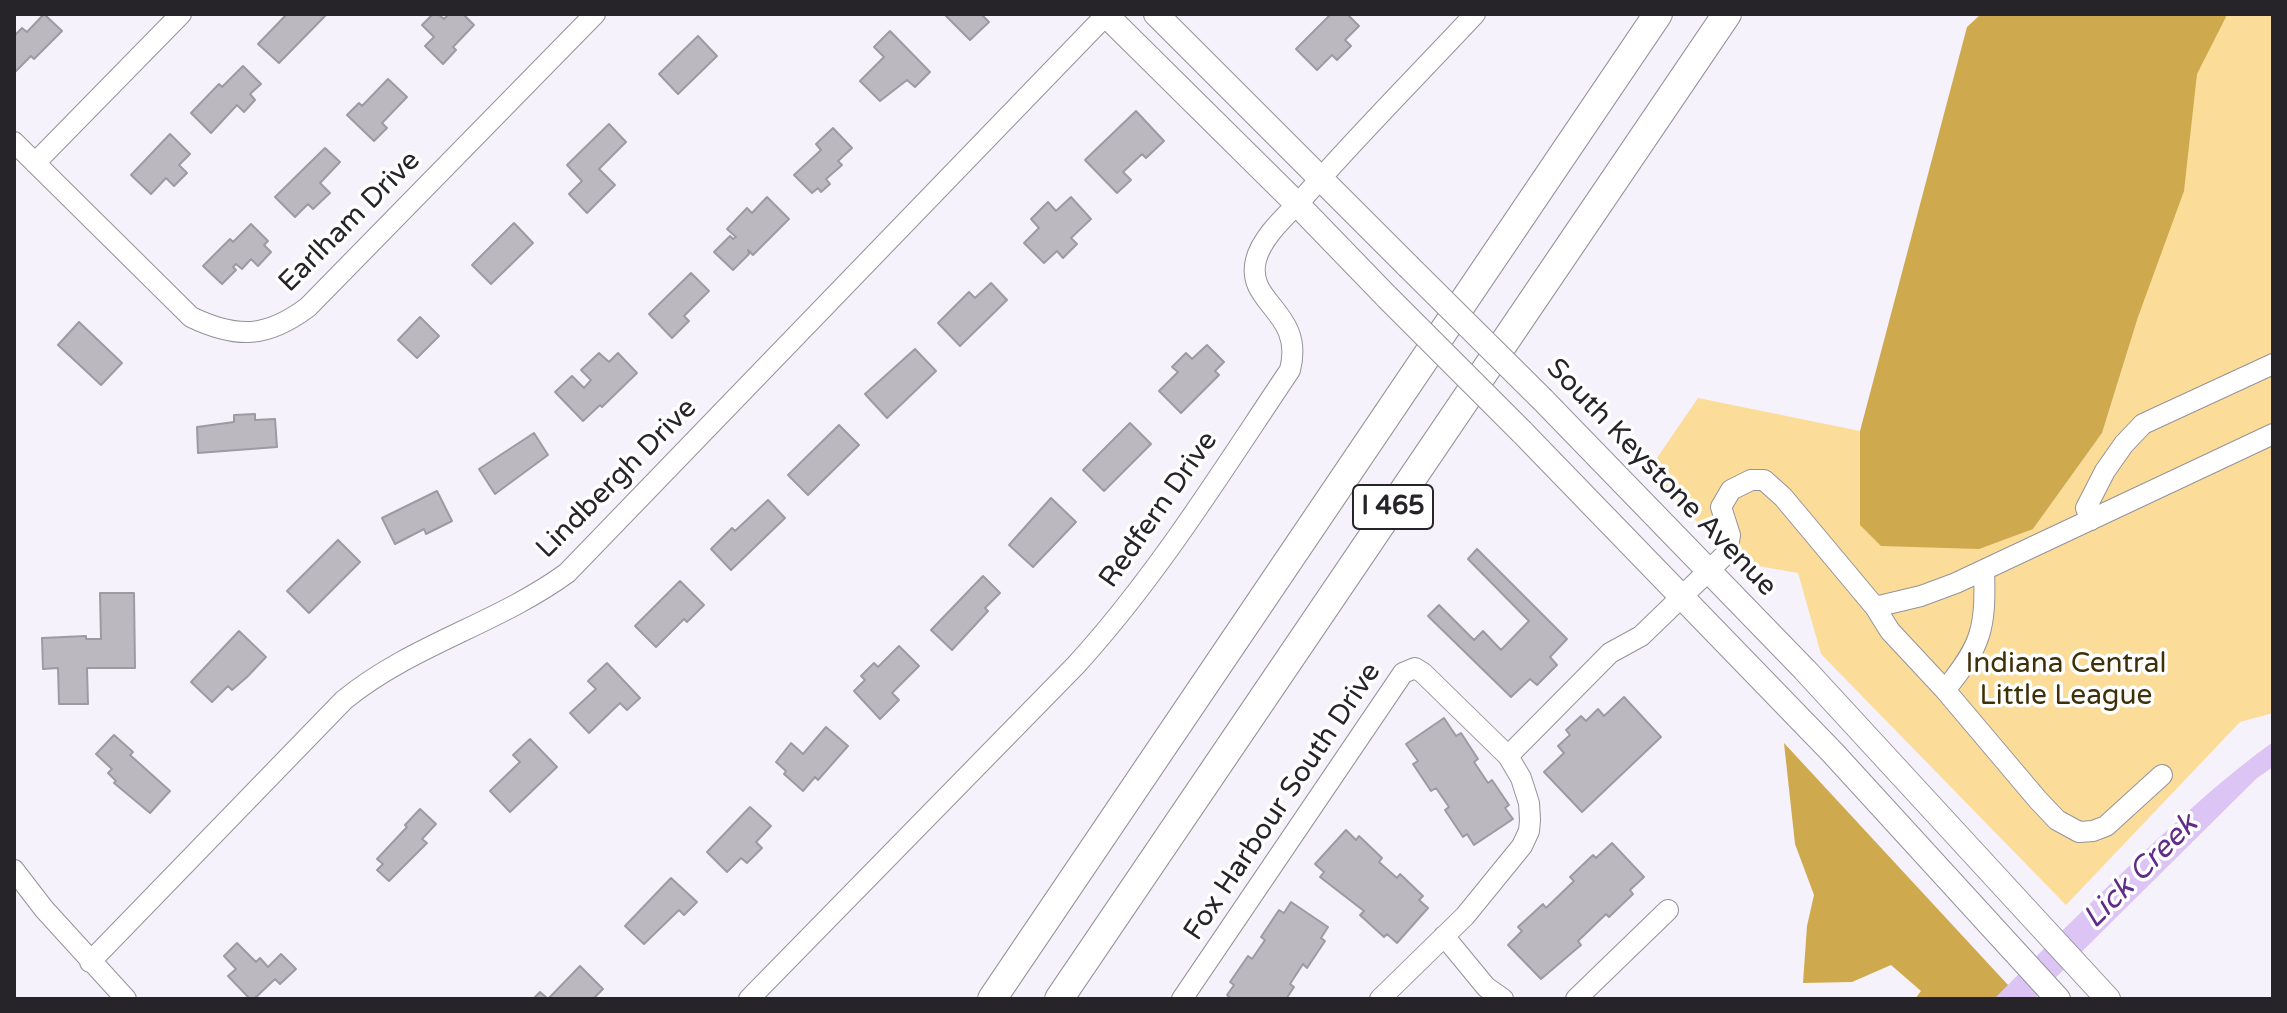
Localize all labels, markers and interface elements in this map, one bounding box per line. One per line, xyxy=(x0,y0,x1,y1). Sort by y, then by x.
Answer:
street label: Earlham Drive xyxy=(272,144,428,300)
street label: South Keystone Avenue xyxy=(1539,352,1783,604)
street label: Lindbergh Drive xyxy=(530,392,704,566)
street label: Redfern Drive xyxy=(1093,425,1225,595)
road number: I 465 xyxy=(1353,485,1433,529)
park label: Indiana Central Little League xyxy=(1966,648,2166,714)
street label: Fox Harbour South Drive xyxy=(1177,657,1389,947)
water label: Lick Creek xyxy=(2076,807,2206,937)

